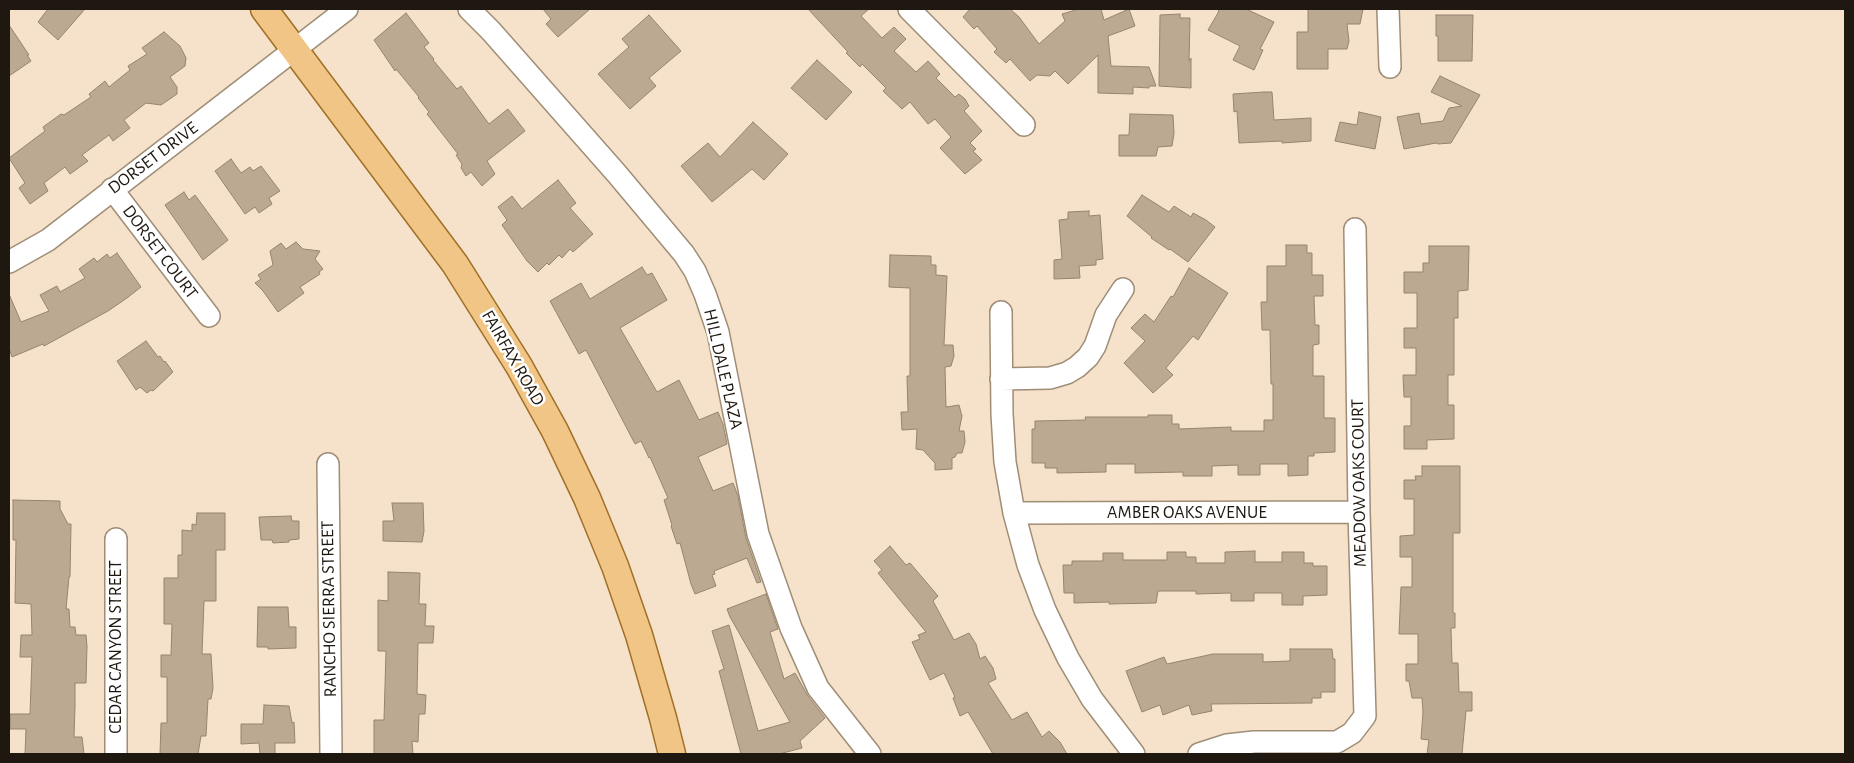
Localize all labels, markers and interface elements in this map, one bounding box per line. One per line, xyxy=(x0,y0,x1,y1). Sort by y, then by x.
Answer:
street label: DORSET DRIVE xyxy=(104,117,202,199)
street label: DORSET COURT xyxy=(118,201,202,303)
street label: FAIRFAX ROAD xyxy=(477,306,549,410)
street label: HILL DALE PLAZA xyxy=(699,307,747,431)
street label: MEADOW OAKS COURT xyxy=(1347,399,1371,567)
street label: AMBER OAKS AVENUE xyxy=(1107,502,1267,524)
street label: RANCHO SIERRA STREET xyxy=(317,520,341,698)
street label: CEDAR CANYON STREET xyxy=(105,560,127,734)

